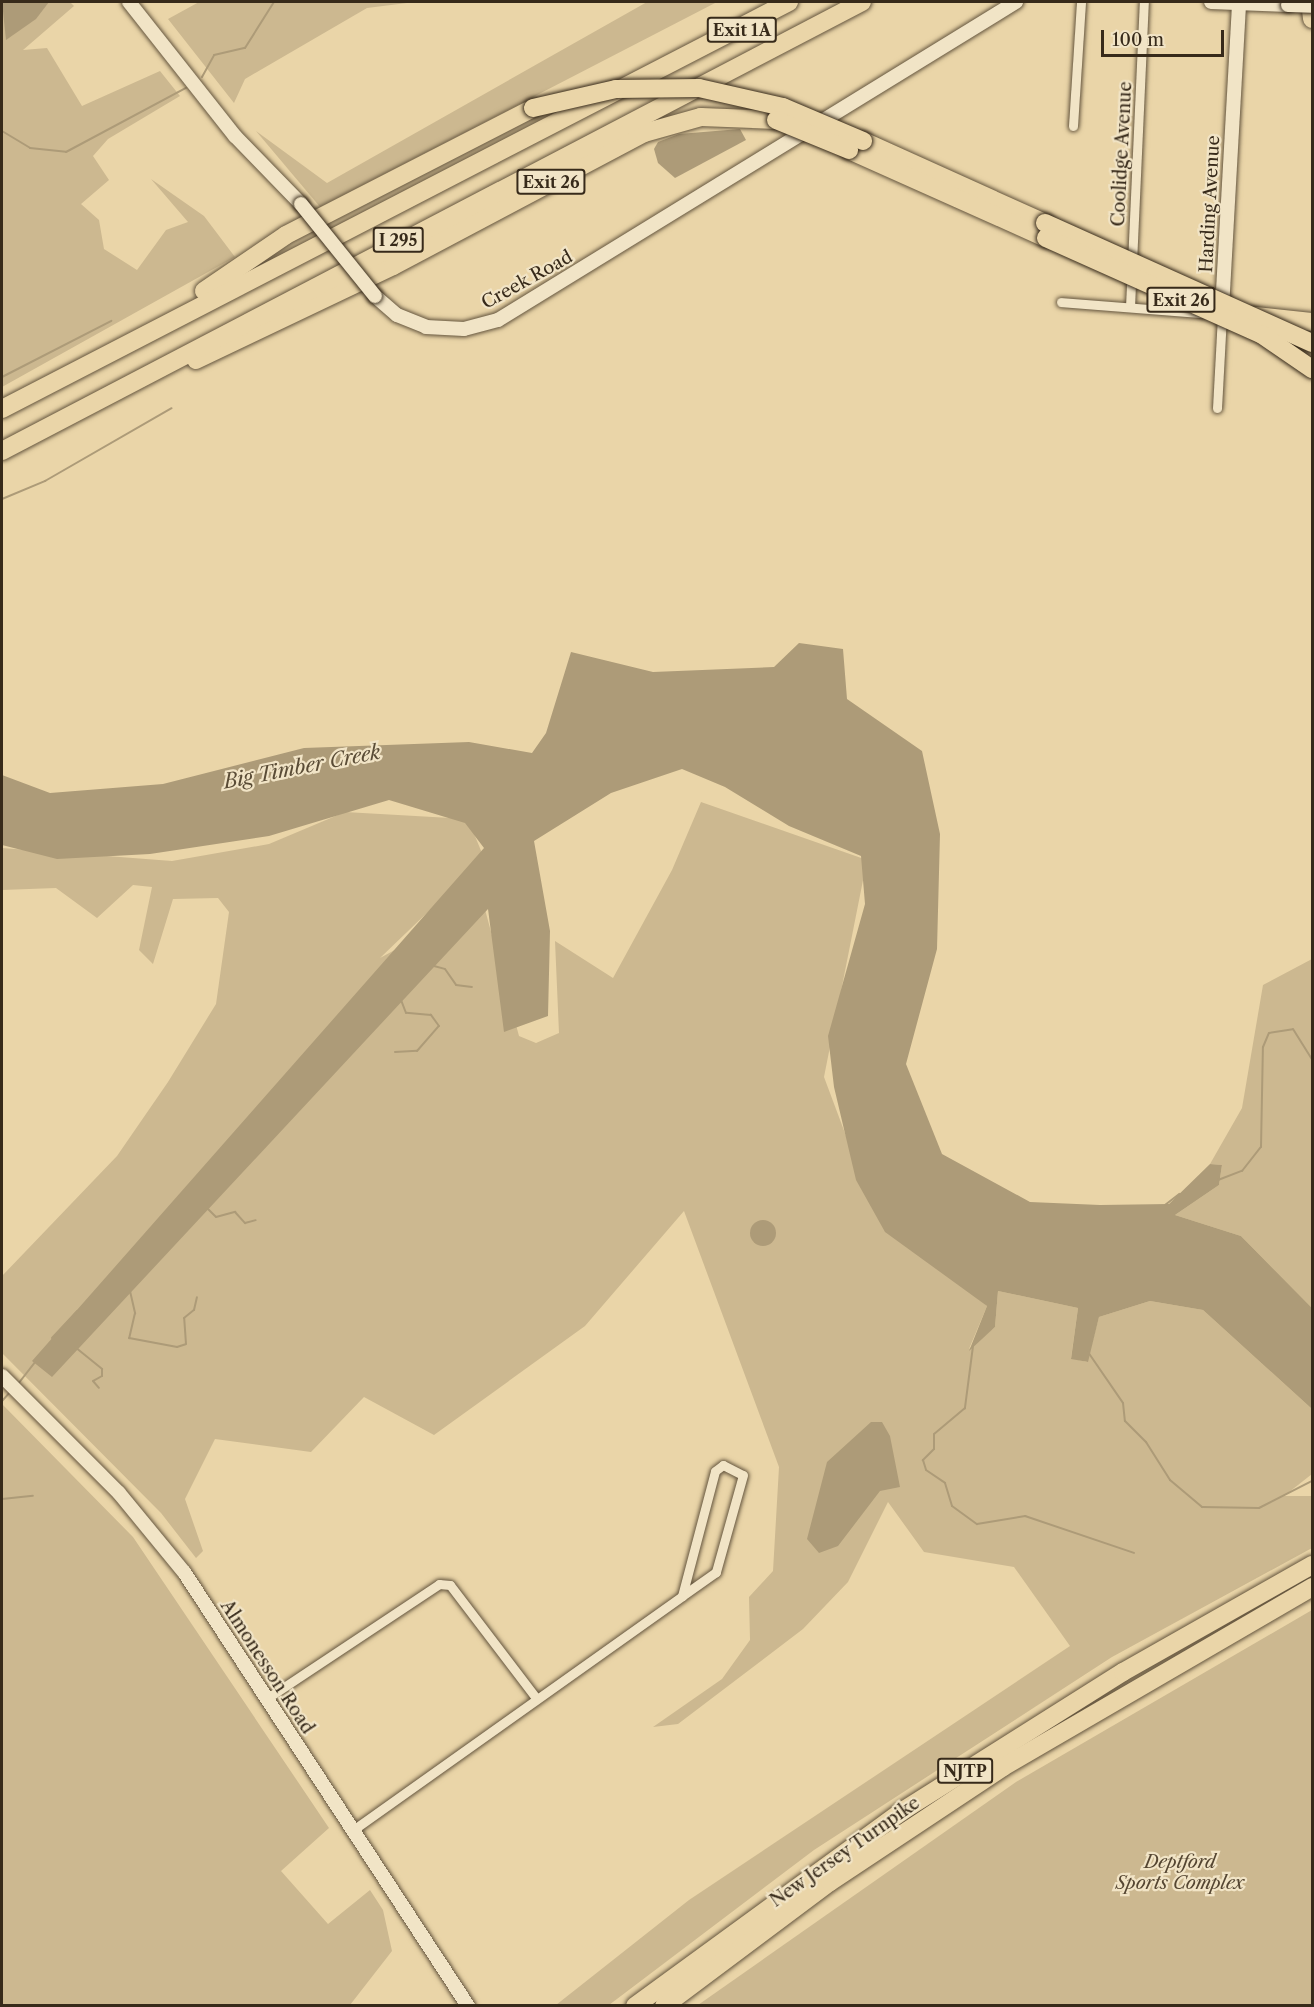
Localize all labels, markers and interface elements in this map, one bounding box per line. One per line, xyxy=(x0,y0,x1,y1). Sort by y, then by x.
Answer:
road number: Exit 1A xyxy=(706,17,778,43)
scale bar xyxy=(1104,18,1227,56)
text: 100 m xyxy=(1112,29,1164,51)
street label: Coolidge Avenue xyxy=(1107,81,1137,227)
street label: Harding Avenue xyxy=(1196,134,1224,274)
road number: Exit 26 xyxy=(515,169,587,195)
road number: I 295 xyxy=(372,227,424,253)
street label: Creek Road xyxy=(478,246,576,314)
road number: Exit 26 xyxy=(1145,287,1217,313)
water label: Big Timber Creek xyxy=(221,740,383,794)
street label: Almonesson Road xyxy=(216,1596,318,1738)
road number: NJTP xyxy=(936,1758,994,1784)
street label: New Jersey Turnpike xyxy=(765,1792,925,1912)
park label: Deptford Sports Complex xyxy=(1116,1852,1244,1894)

